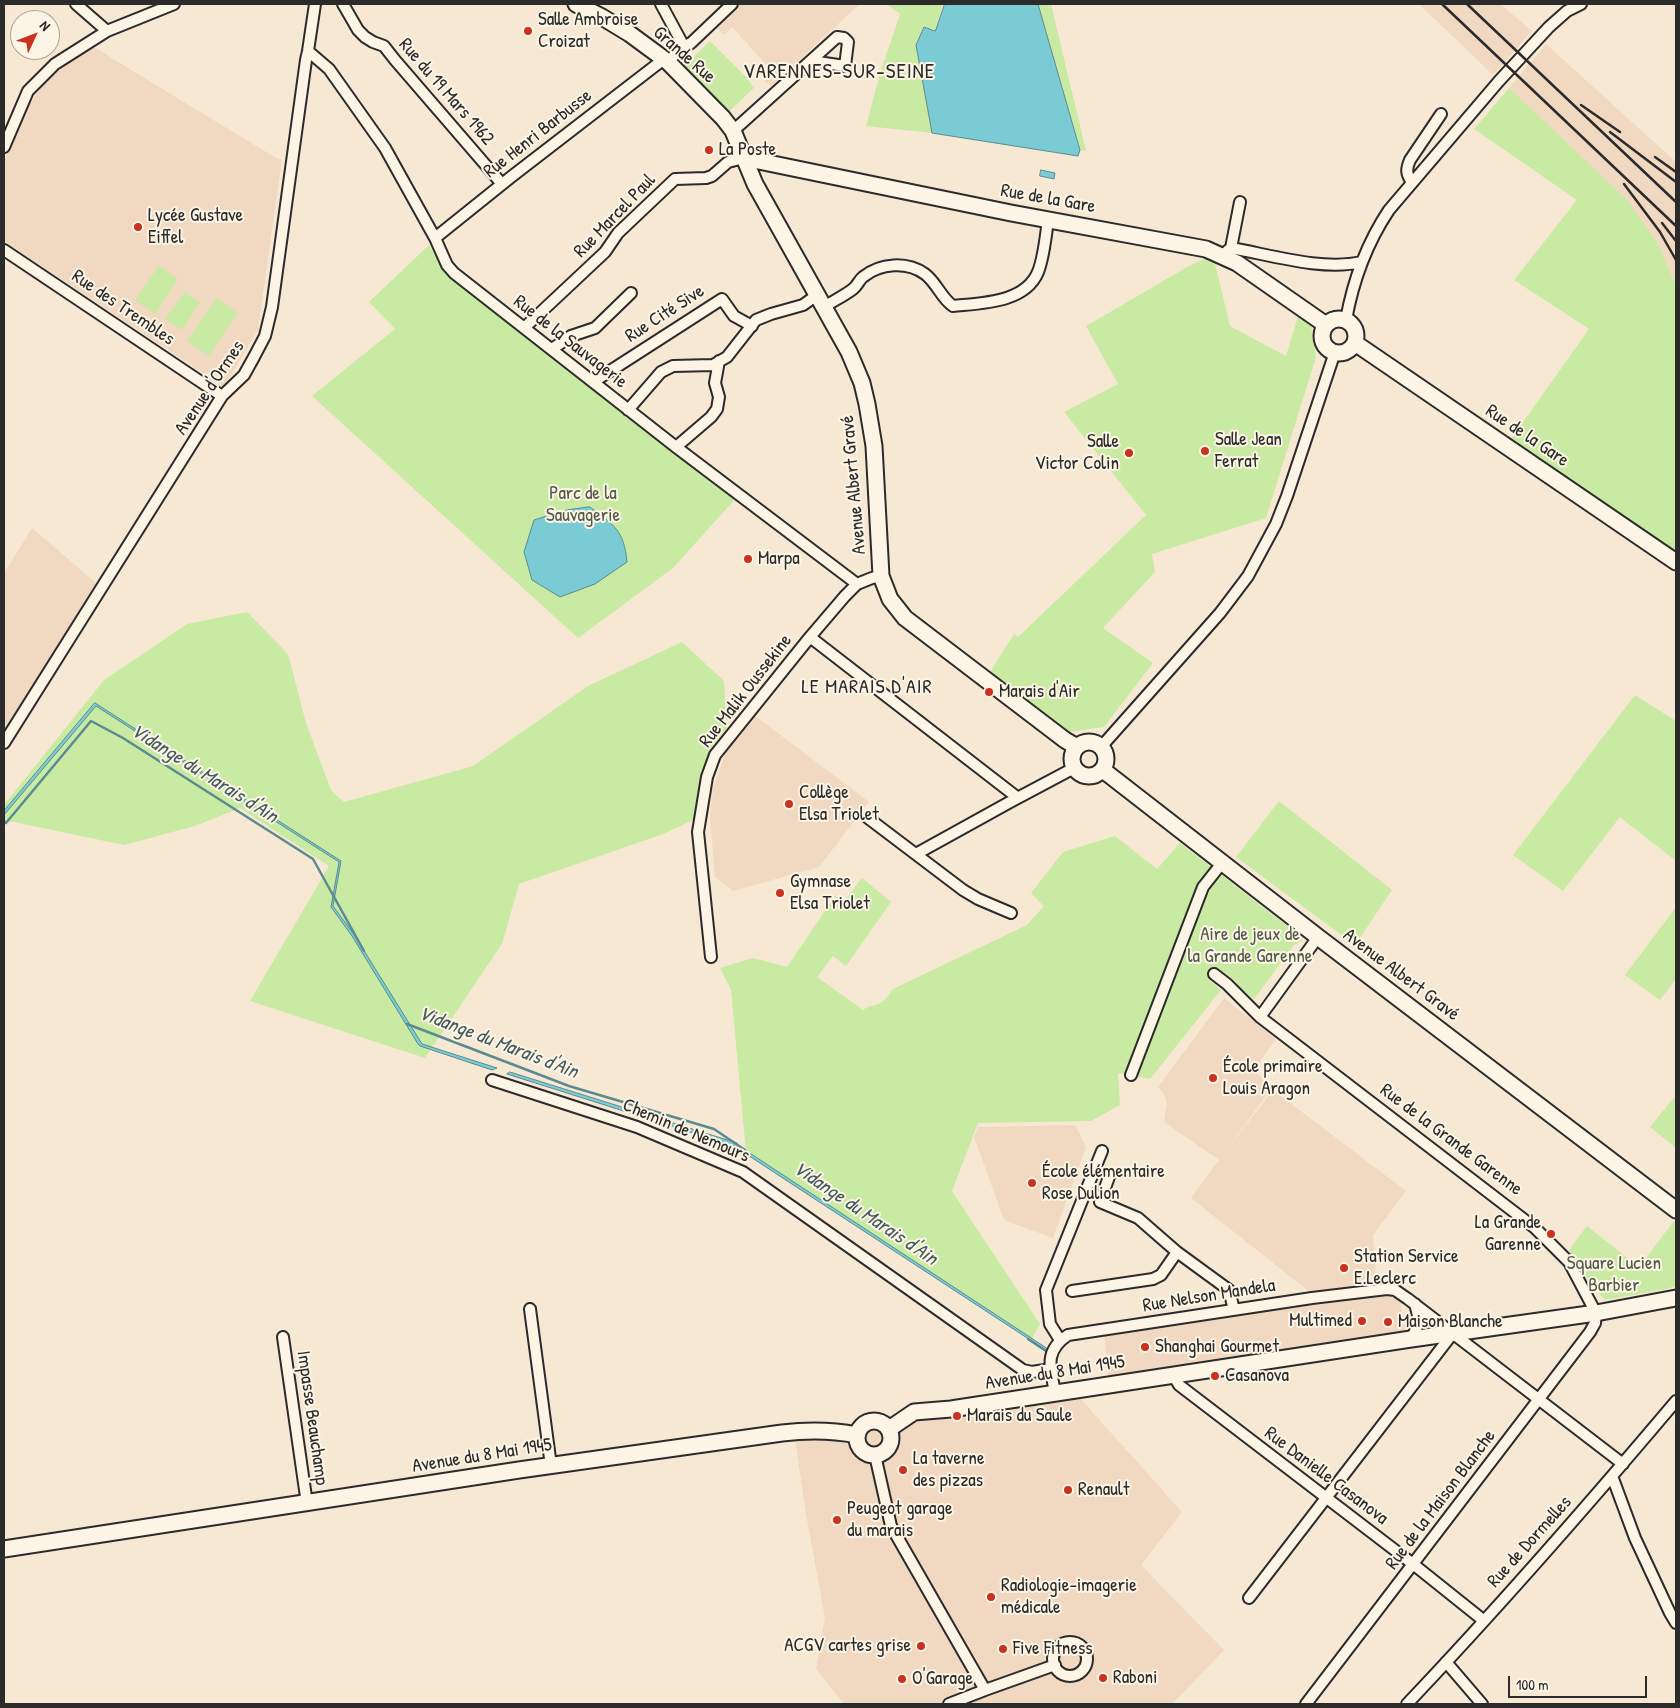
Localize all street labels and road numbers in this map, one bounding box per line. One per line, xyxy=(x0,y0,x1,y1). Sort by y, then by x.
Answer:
street label: Grande Rue xyxy=(648,22,720,88)
street label: Rue du 19 Mars 1962 xyxy=(393,34,499,150)
street label: Rue Henri Barbusse xyxy=(479,85,597,183)
street label: Rue Marcel Paul xyxy=(569,169,661,263)
street label: Rue de la Gare xyxy=(999,179,1097,219)
street label: Rue des Trembles xyxy=(67,265,179,351)
street label: Rue Cité Sive xyxy=(621,280,709,348)
street label: Rue de la Sauvagerie xyxy=(508,290,632,394)
street label: Avenue d'Ormes xyxy=(170,337,250,439)
street label: Rue de la Gare xyxy=(1481,400,1573,472)
street label: Avenue Albert Gravé xyxy=(837,415,871,555)
street label: Rue Malik Oussekine xyxy=(695,630,797,752)
street label: Avenue Albert Gravé xyxy=(1338,924,1464,1026)
street label: Rue de la Grande Garenne xyxy=(1375,1079,1527,1201)
street label: Chemin de Nemours xyxy=(619,1094,753,1168)
street label: Rue Nelson Mandela xyxy=(1141,1274,1277,1318)
street label: Impasse Beauchamp xyxy=(291,1349,333,1487)
street label: Avenue du 8 Mai 1945 xyxy=(984,1351,1126,1395)
street label: Rue Danielle Casanova xyxy=(1260,1422,1392,1530)
street label: Rue de la Maison Blanche xyxy=(1381,1426,1501,1574)
street label: Avenue du 8 Mai 1945 xyxy=(411,1434,553,1478)
street label: Rue de Dormelles xyxy=(1483,1492,1577,1592)

